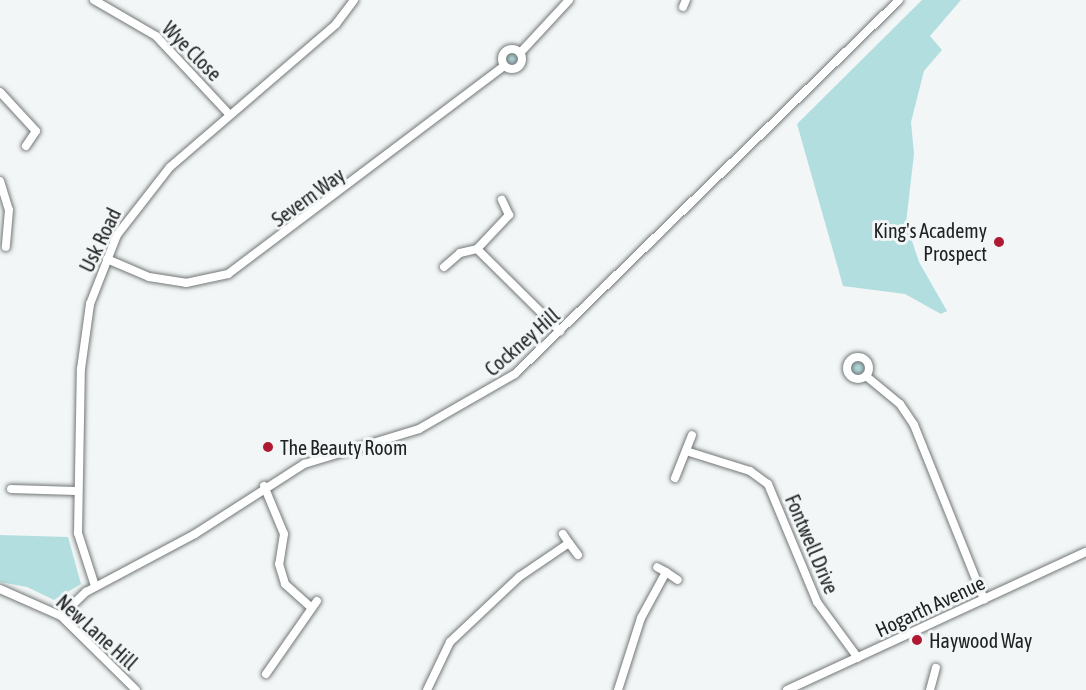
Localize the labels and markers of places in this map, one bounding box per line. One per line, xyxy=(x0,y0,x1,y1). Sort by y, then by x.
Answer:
place label: King's Academy Prospect xyxy=(874,219,987,266)
marker: King's Academy Prospect xyxy=(992,235,1006,249)
place label: The Beauty Room xyxy=(280,435,407,459)
marker: The Beauty Room xyxy=(261,440,275,454)
place label: Haywood Way xyxy=(929,628,1032,652)
marker: Haywood Way xyxy=(910,633,924,647)

